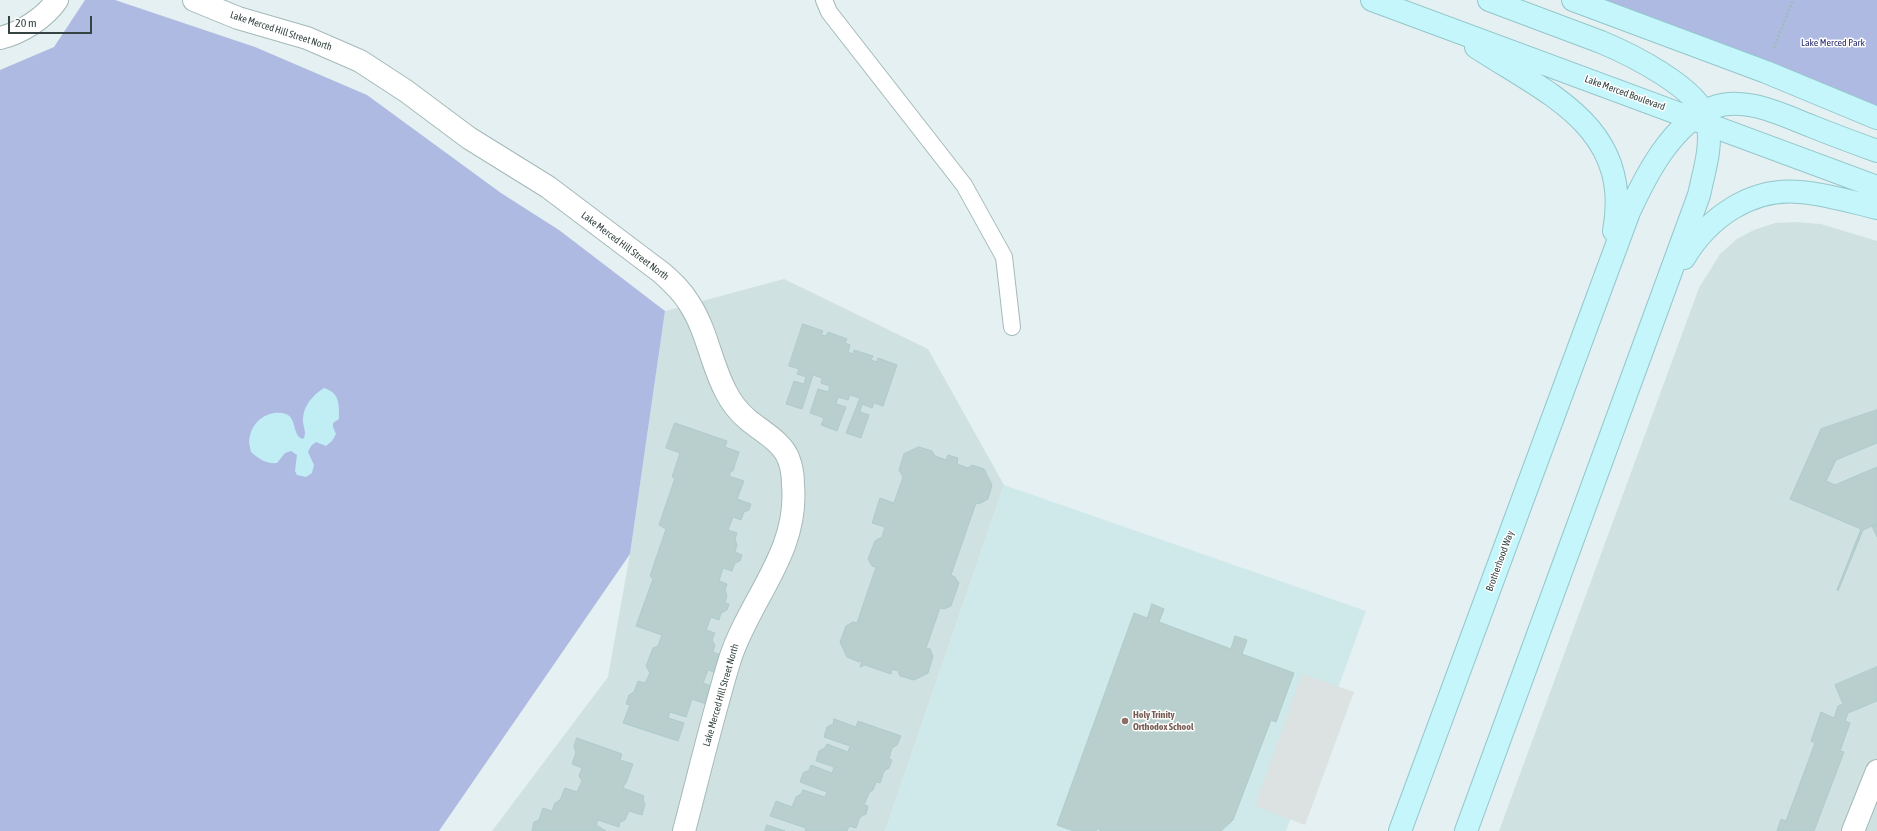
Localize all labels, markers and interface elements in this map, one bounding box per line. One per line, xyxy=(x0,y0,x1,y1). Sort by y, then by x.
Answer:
scale bar xyxy=(10,8,94,34)
street label: Lake Merced Hill Street North xyxy=(229,9,333,53)
text: 20 m xyxy=(15,16,37,30)
park label: Lake Merced Park xyxy=(1801,37,1865,49)
street label: Lake Merced Boulevard xyxy=(1583,73,1667,113)
street label: Lake Merced Hill Street North xyxy=(579,209,671,283)
street label: Brotherhood Way xyxy=(1483,529,1517,593)
street label: Lake Merced Hill Street North xyxy=(701,642,741,748)
place label: Holy Trinity Orthodox School xyxy=(1133,709,1194,732)
marker: Holy Trinity Orthodox School xyxy=(1120,716,1130,726)

